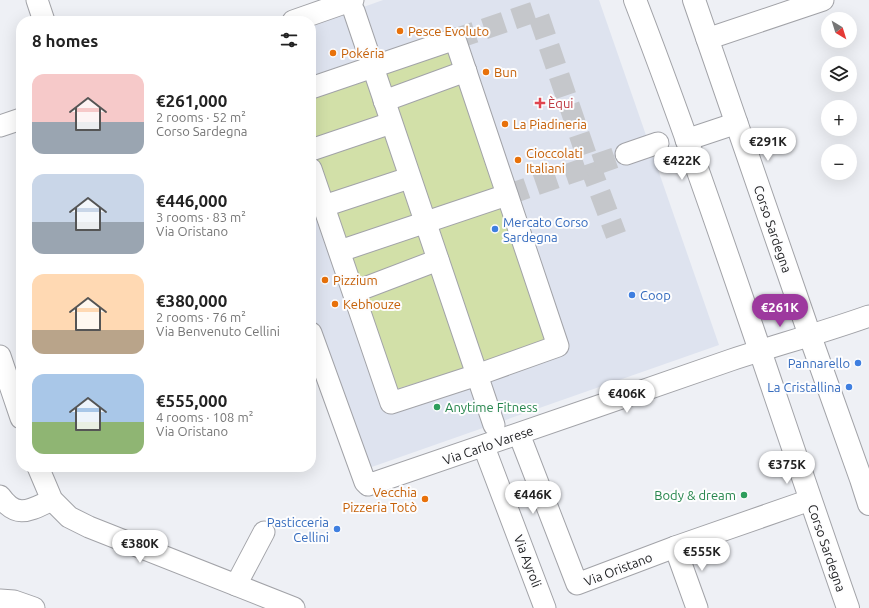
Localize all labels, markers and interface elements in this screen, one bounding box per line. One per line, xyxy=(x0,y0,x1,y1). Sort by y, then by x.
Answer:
north arrow xyxy=(821,12,857,48)
map controls xyxy=(821,12,857,180)
place label: Pesce Evoluto xyxy=(408,24,489,38)
marker: Pesce Evoluto xyxy=(395,26,405,36)
icon: filters xyxy=(278,29,300,51)
text: 8 homes xyxy=(32,31,98,50)
place label: Pokéria xyxy=(341,46,385,60)
marker: Pokéria xyxy=(328,48,338,58)
button: layers xyxy=(821,56,857,92)
place label: Bun xyxy=(494,65,517,79)
marker: Bun xyxy=(481,67,491,77)
icon: home xyxy=(64,90,112,138)
text: €261,000 xyxy=(156,91,227,110)
place label: Èqui xyxy=(548,95,573,110)
marker: Èqui xyxy=(535,98,545,108)
button: + xyxy=(821,100,857,136)
text: 2 rooms · 52 m² xyxy=(156,110,246,124)
place label: La Piadineria xyxy=(513,117,587,131)
marker: La Piadineria xyxy=(500,119,510,129)
text: Corso Sardegna xyxy=(156,124,248,138)
pin: €291K xyxy=(740,128,796,162)
text: €291K xyxy=(749,134,787,148)
button: − xyxy=(821,144,857,180)
place label: Cioccolati Italiani xyxy=(526,146,583,175)
pin: €422K xyxy=(654,147,710,181)
text: €422K xyxy=(663,153,701,167)
marker: Cioccolati Italiani xyxy=(513,155,523,165)
street label: Corso Sardegna xyxy=(751,183,795,275)
icon: home xyxy=(64,190,112,238)
text: €446,000 xyxy=(156,191,227,210)
text: 3 rooms · 83 m² xyxy=(156,210,246,224)
place label: Mercato Corso Sardegna xyxy=(503,215,588,244)
text: Via Oristano xyxy=(156,224,228,238)
marker: Mercato Corso Sardegna xyxy=(490,224,500,234)
place label: Pizzium xyxy=(333,273,378,287)
marker: Pizzium xyxy=(320,275,330,285)
place label: Coop xyxy=(640,288,671,302)
icon: home xyxy=(64,290,112,338)
marker: Coop xyxy=(627,290,637,300)
text: €380,000 xyxy=(156,291,227,310)
pin: €261K xyxy=(752,294,808,328)
place label: Kebhouze xyxy=(343,297,401,311)
marker: Kebhouze xyxy=(330,299,340,309)
text: €261K xyxy=(761,300,799,314)
text: 2 rooms · 76 m² xyxy=(156,310,246,324)
text: Via Benvenuto Cellini xyxy=(156,324,280,338)
place label: Pannarello xyxy=(788,356,850,370)
marker: Pannarello xyxy=(853,358,863,368)
pin: €406K xyxy=(599,380,655,414)
place label: La Cristallina xyxy=(767,380,841,394)
marker: La Cristallina xyxy=(844,382,854,392)
text: €406K xyxy=(608,386,646,400)
icon: home xyxy=(64,390,112,438)
text: €555,000 xyxy=(156,391,227,410)
place label: Anytime Fitness xyxy=(445,400,538,414)
marker: Anytime Fitness xyxy=(432,402,442,412)
text: 4 rooms · 108 m² xyxy=(156,410,253,424)
street label: Via Carlo Varese xyxy=(441,423,535,467)
text: Via Oristano xyxy=(156,424,228,438)
pin: €375K xyxy=(759,451,815,485)
text: €375K xyxy=(768,457,806,471)
pin: €446K xyxy=(505,481,561,515)
place label: Vecchia Pizzeria Totò xyxy=(342,485,417,514)
text: €446K xyxy=(514,487,552,501)
place label: Body & dream xyxy=(654,488,736,502)
marker: Body & dream xyxy=(739,490,749,500)
marker: Vecchia Pizzeria Totò xyxy=(420,494,430,504)
street label: Corso Sardegna xyxy=(805,502,849,594)
place label: Pasticceria Cellini xyxy=(267,515,329,544)
marker: Pasticceria Cellini xyxy=(332,524,342,534)
pin: €380K xyxy=(112,530,168,564)
street label: Via Ayroli xyxy=(512,533,544,589)
text: €380K xyxy=(121,536,159,550)
pin: €555K xyxy=(674,538,730,572)
text: €555K xyxy=(683,544,721,558)
street label: Via Oristano xyxy=(582,550,654,588)

